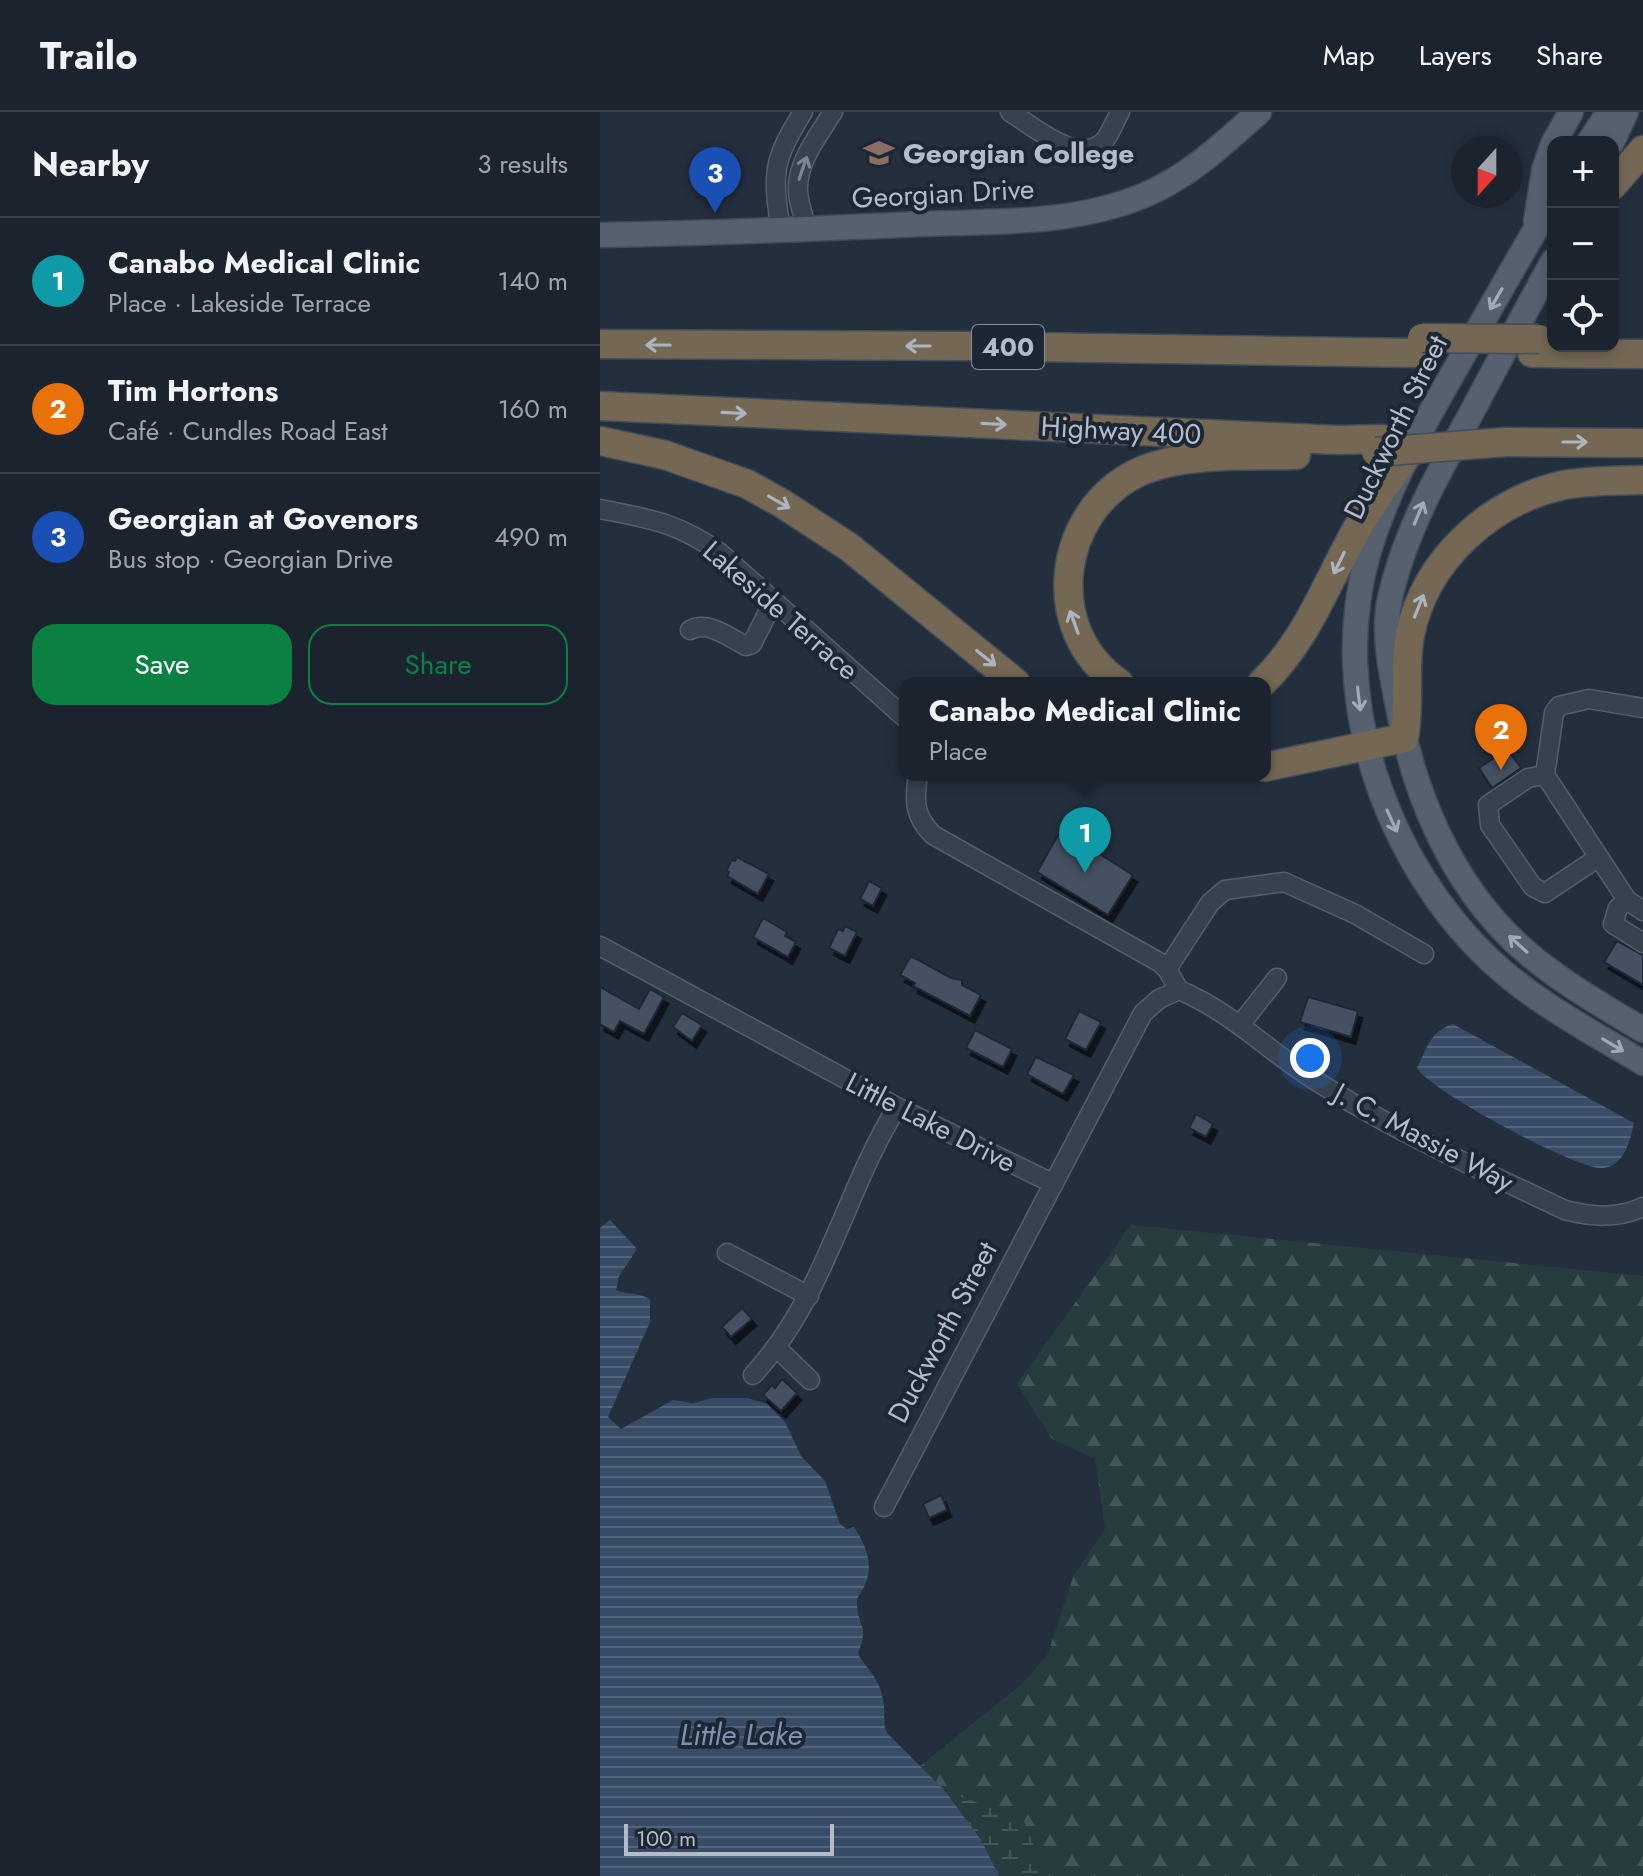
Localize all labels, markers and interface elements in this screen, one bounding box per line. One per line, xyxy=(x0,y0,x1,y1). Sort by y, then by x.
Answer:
text: Trailo xyxy=(40,28,138,83)
text: Map xyxy=(1323,35,1375,76)
text: Layers xyxy=(1419,35,1492,76)
text: Share xyxy=(1536,35,1603,76)
place label: Georgian College xyxy=(903,133,1134,174)
school or university icon: Georgian College xyxy=(862,136,896,170)
north arrow xyxy=(1451,136,1523,208)
map controls xyxy=(1547,136,1619,352)
button: + xyxy=(1547,136,1619,208)
text: Nearby xyxy=(32,140,149,189)
text: 3 results xyxy=(477,145,568,183)
pin: 3 xyxy=(689,147,741,213)
one-way arrow xyxy=(797,156,812,181)
street label: Georgian Drive xyxy=(851,168,1035,219)
button: − xyxy=(1547,208,1619,280)
text: Canabo Medical Clinic xyxy=(108,241,420,284)
text: 1 xyxy=(51,262,65,300)
text: 140 m xyxy=(497,262,568,300)
button: locate xyxy=(1547,280,1619,352)
text: Place · Lakeside Terrace xyxy=(108,284,371,322)
one-way arrow xyxy=(1488,287,1504,310)
road number: 400 xyxy=(972,325,1044,369)
street label: Duckworth Street xyxy=(1333,328,1458,526)
one-way arrow xyxy=(645,337,672,352)
one-way arrow xyxy=(905,338,932,354)
text: Tim Hortons xyxy=(108,369,279,412)
text: 2 xyxy=(49,390,67,428)
text: 160 m xyxy=(498,390,568,428)
one-way arrow xyxy=(720,405,747,420)
street label: Highway 400 xyxy=(1040,406,1202,455)
text: Café · Cundles Road East xyxy=(108,412,388,450)
one-way arrow xyxy=(980,417,1007,432)
one-way arrow xyxy=(1561,434,1588,450)
one-way arrow xyxy=(767,494,790,510)
text: Georgian at Govenors xyxy=(108,497,418,540)
one-way arrow xyxy=(1413,501,1428,526)
text: 3 xyxy=(50,518,66,556)
text: 490 m xyxy=(494,518,568,556)
street label: Lakeside Terrace xyxy=(694,531,868,690)
text: Bus stop · Georgian Drive xyxy=(108,540,393,578)
one-way arrow xyxy=(1331,551,1347,575)
one-way arrow xyxy=(1413,594,1427,619)
one-way arrow xyxy=(1066,610,1080,634)
button: Save xyxy=(32,624,292,705)
button: Share xyxy=(308,624,568,705)
one-way arrow xyxy=(975,649,996,667)
popup xyxy=(899,677,1271,781)
one-way arrow xyxy=(1352,685,1367,711)
text: Canabo Medical Clinic xyxy=(929,689,1241,732)
pin: 2 xyxy=(1475,704,1527,770)
text: Place xyxy=(929,732,987,770)
pin: 1 xyxy=(1059,807,1111,873)
one-way arrow xyxy=(1385,809,1400,833)
one-way arrow xyxy=(1508,934,1528,953)
one-way arrow xyxy=(1601,1037,1624,1053)
your location xyxy=(1290,1038,1330,1078)
street label: Little Lake Drive xyxy=(839,1062,1023,1183)
street label: J. C. Massie Way xyxy=(1323,1071,1522,1202)
street label: Duckworth Street xyxy=(877,1234,1008,1430)
water label: Little Lake xyxy=(680,1713,802,1756)
scale bar xyxy=(624,1820,834,1856)
text: 100 m xyxy=(636,1822,696,1854)

